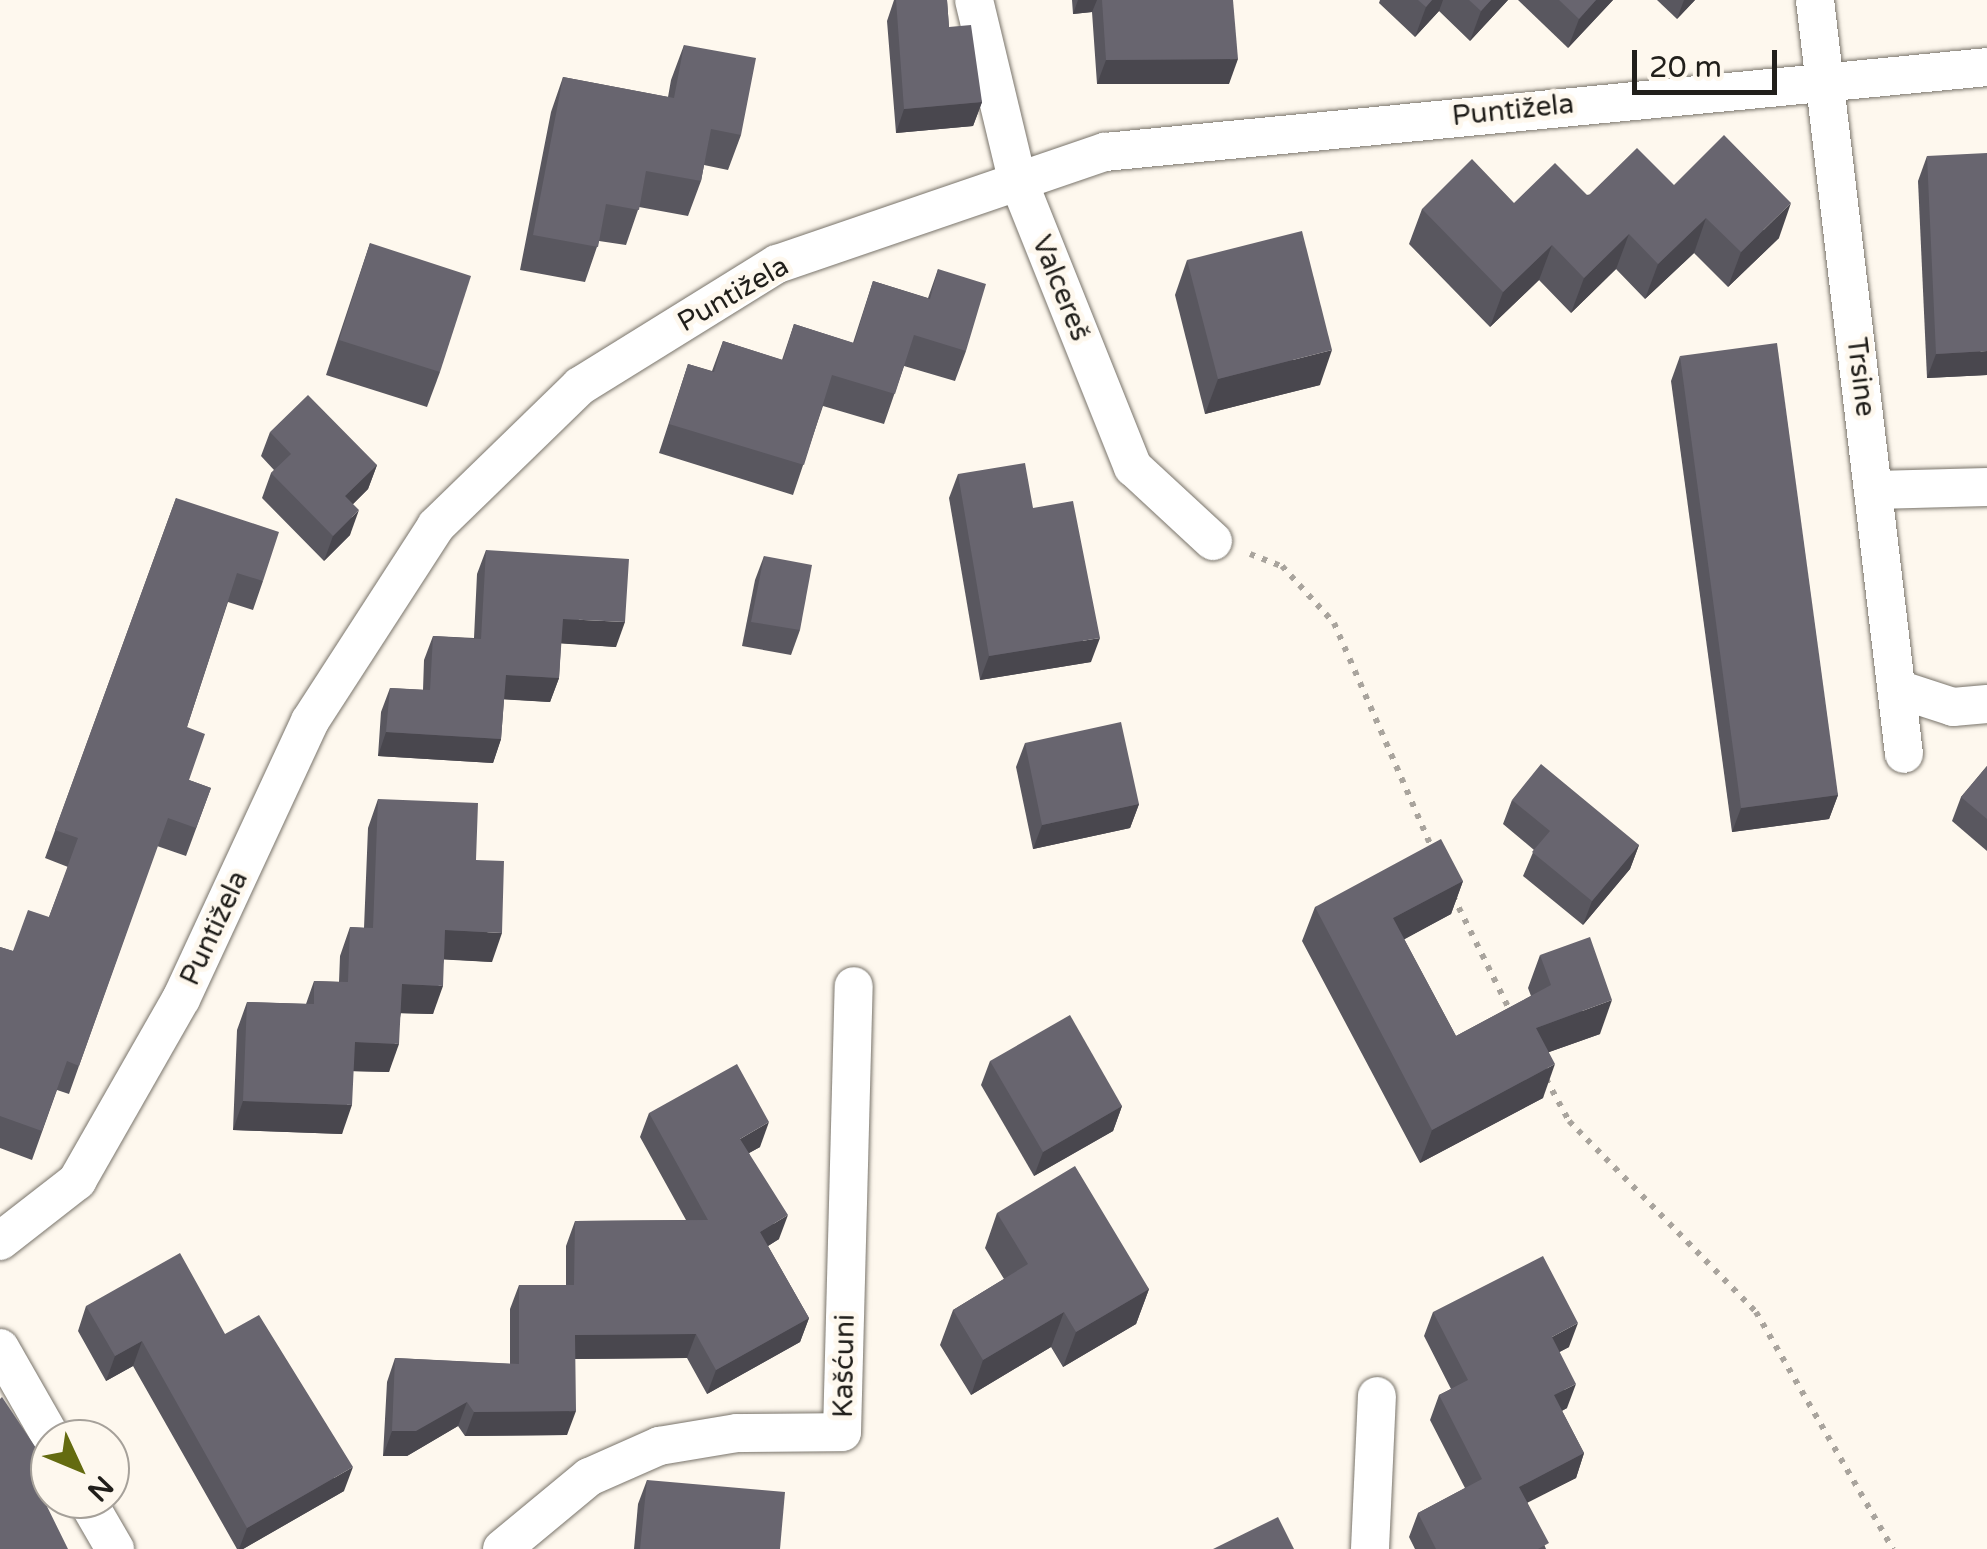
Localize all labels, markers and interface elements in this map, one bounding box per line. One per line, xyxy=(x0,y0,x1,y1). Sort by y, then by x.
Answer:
scale bar xyxy=(1637,30,1782,92)
text: 20 m xyxy=(1649,49,1722,86)
street label: Puntižela xyxy=(1450,87,1576,133)
street label: Valcereš xyxy=(1025,230,1097,346)
street label: Puntižela xyxy=(672,249,794,339)
street label: Trsine xyxy=(1839,336,1883,418)
street label: Puntižela xyxy=(173,865,255,991)
street label: Kašćuni xyxy=(826,1314,862,1418)
north arrow xyxy=(30,1419,130,1519)
text: N xyxy=(80,1469,120,1508)

